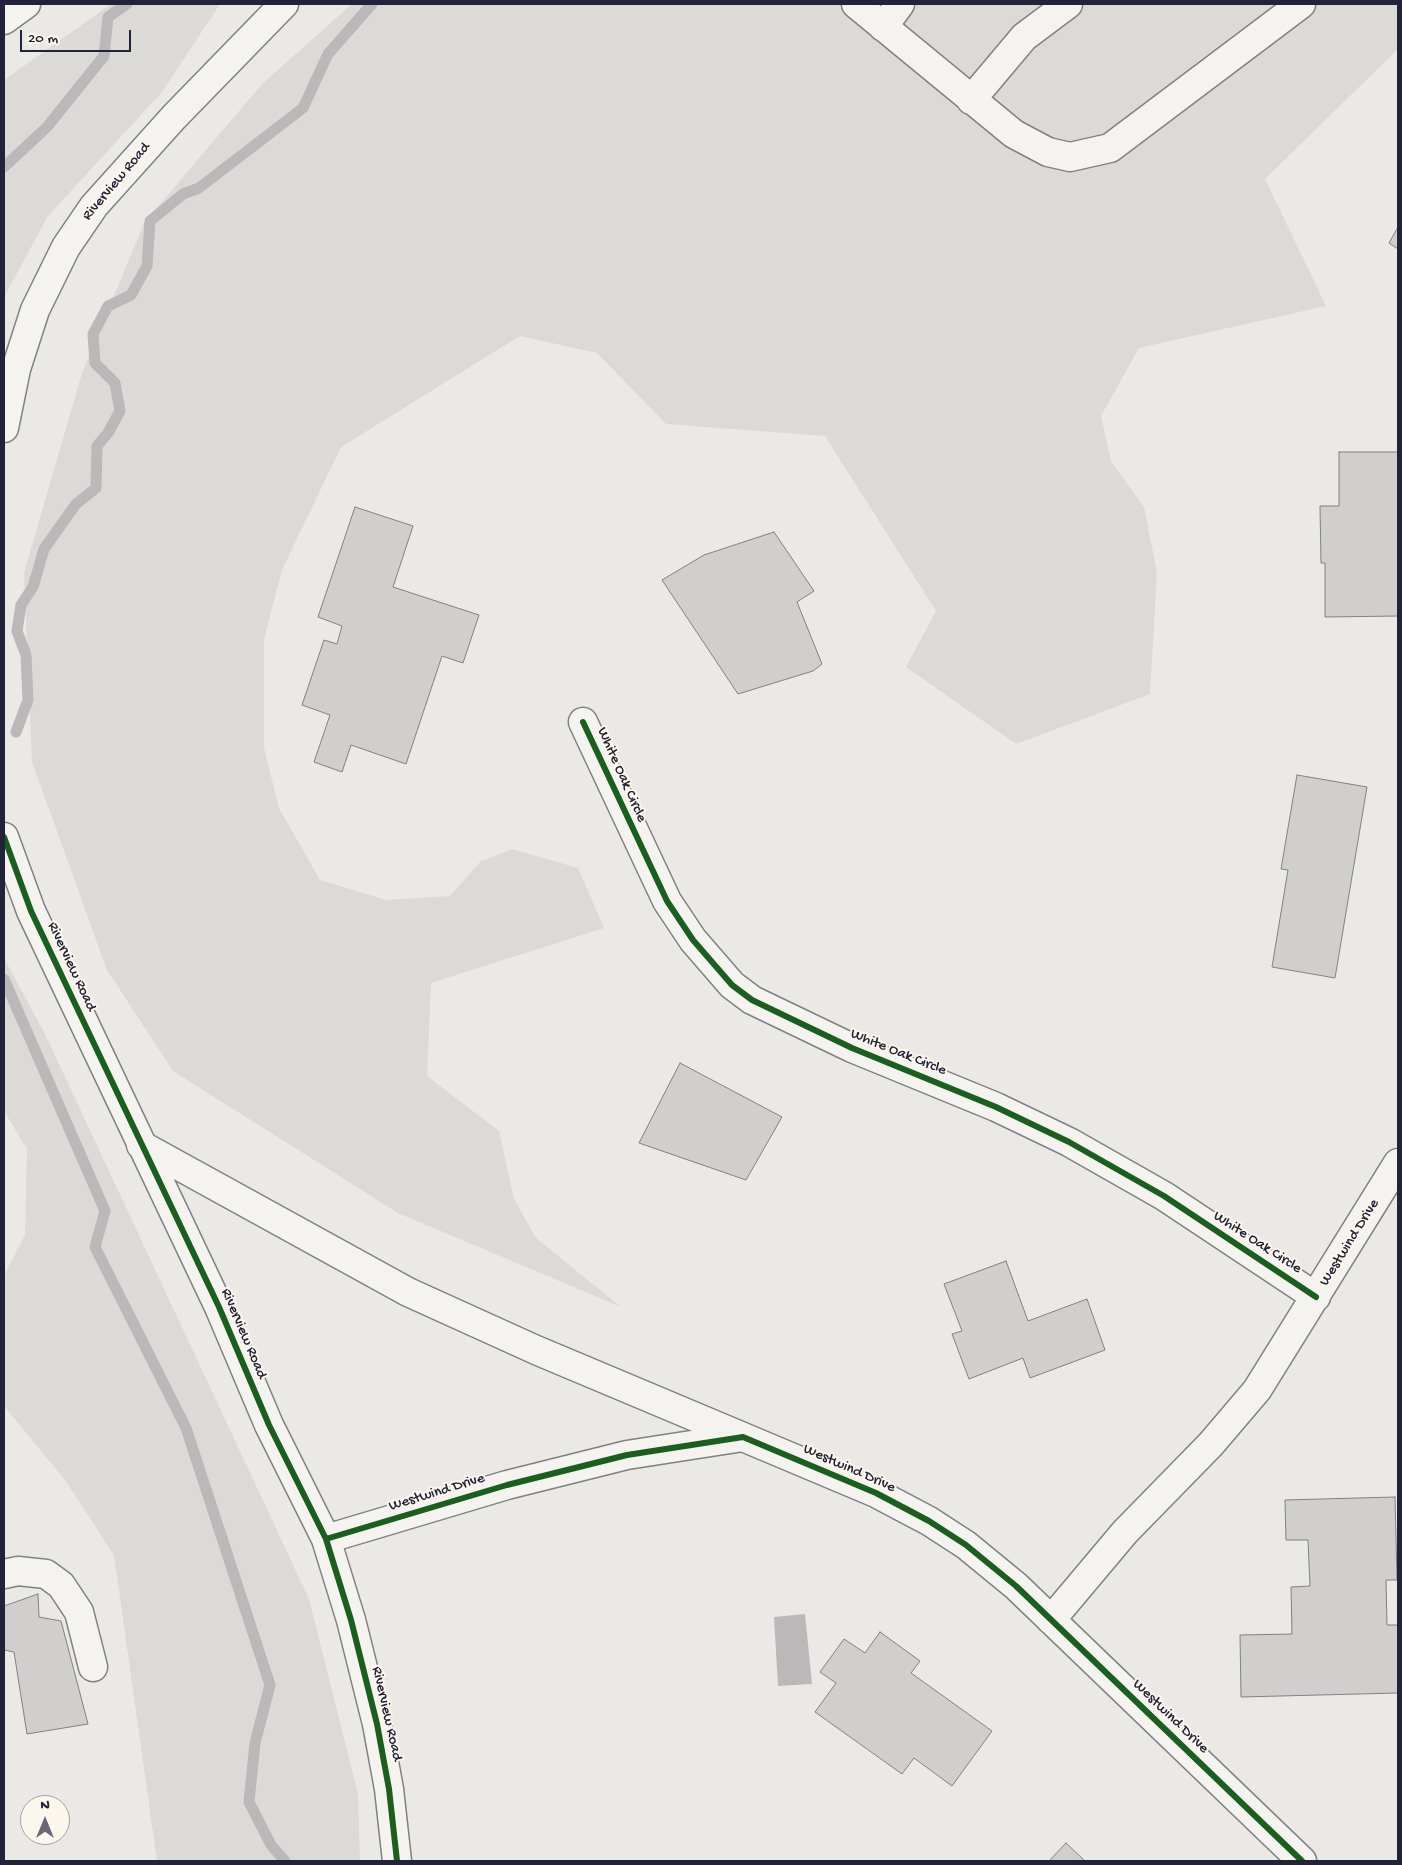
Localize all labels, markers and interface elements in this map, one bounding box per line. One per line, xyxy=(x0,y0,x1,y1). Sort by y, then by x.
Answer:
scale bar xyxy=(22,20,134,52)
text: 20 m xyxy=(28,30,58,48)
street label: Riverview Road xyxy=(79,139,155,225)
street label: White Oak Circle xyxy=(592,725,650,825)
street label: Riverview Road xyxy=(42,920,100,1014)
street label: White Oak Circle xyxy=(847,1026,949,1080)
street label: Westwind Drive xyxy=(1316,1196,1384,1290)
street label: White Oak Circle xyxy=(1209,1208,1305,1278)
street label: Riverview Road xyxy=(216,1286,270,1382)
street label: Westwind Drive xyxy=(800,1441,898,1497)
street label: Westwind Drive xyxy=(387,1470,487,1516)
street label: Riverview Road xyxy=(366,1665,406,1763)
street label: Westwind Drive xyxy=(1128,1676,1212,1758)
north arrow xyxy=(20,1795,70,1845)
text: N xyxy=(40,1797,50,1814)

